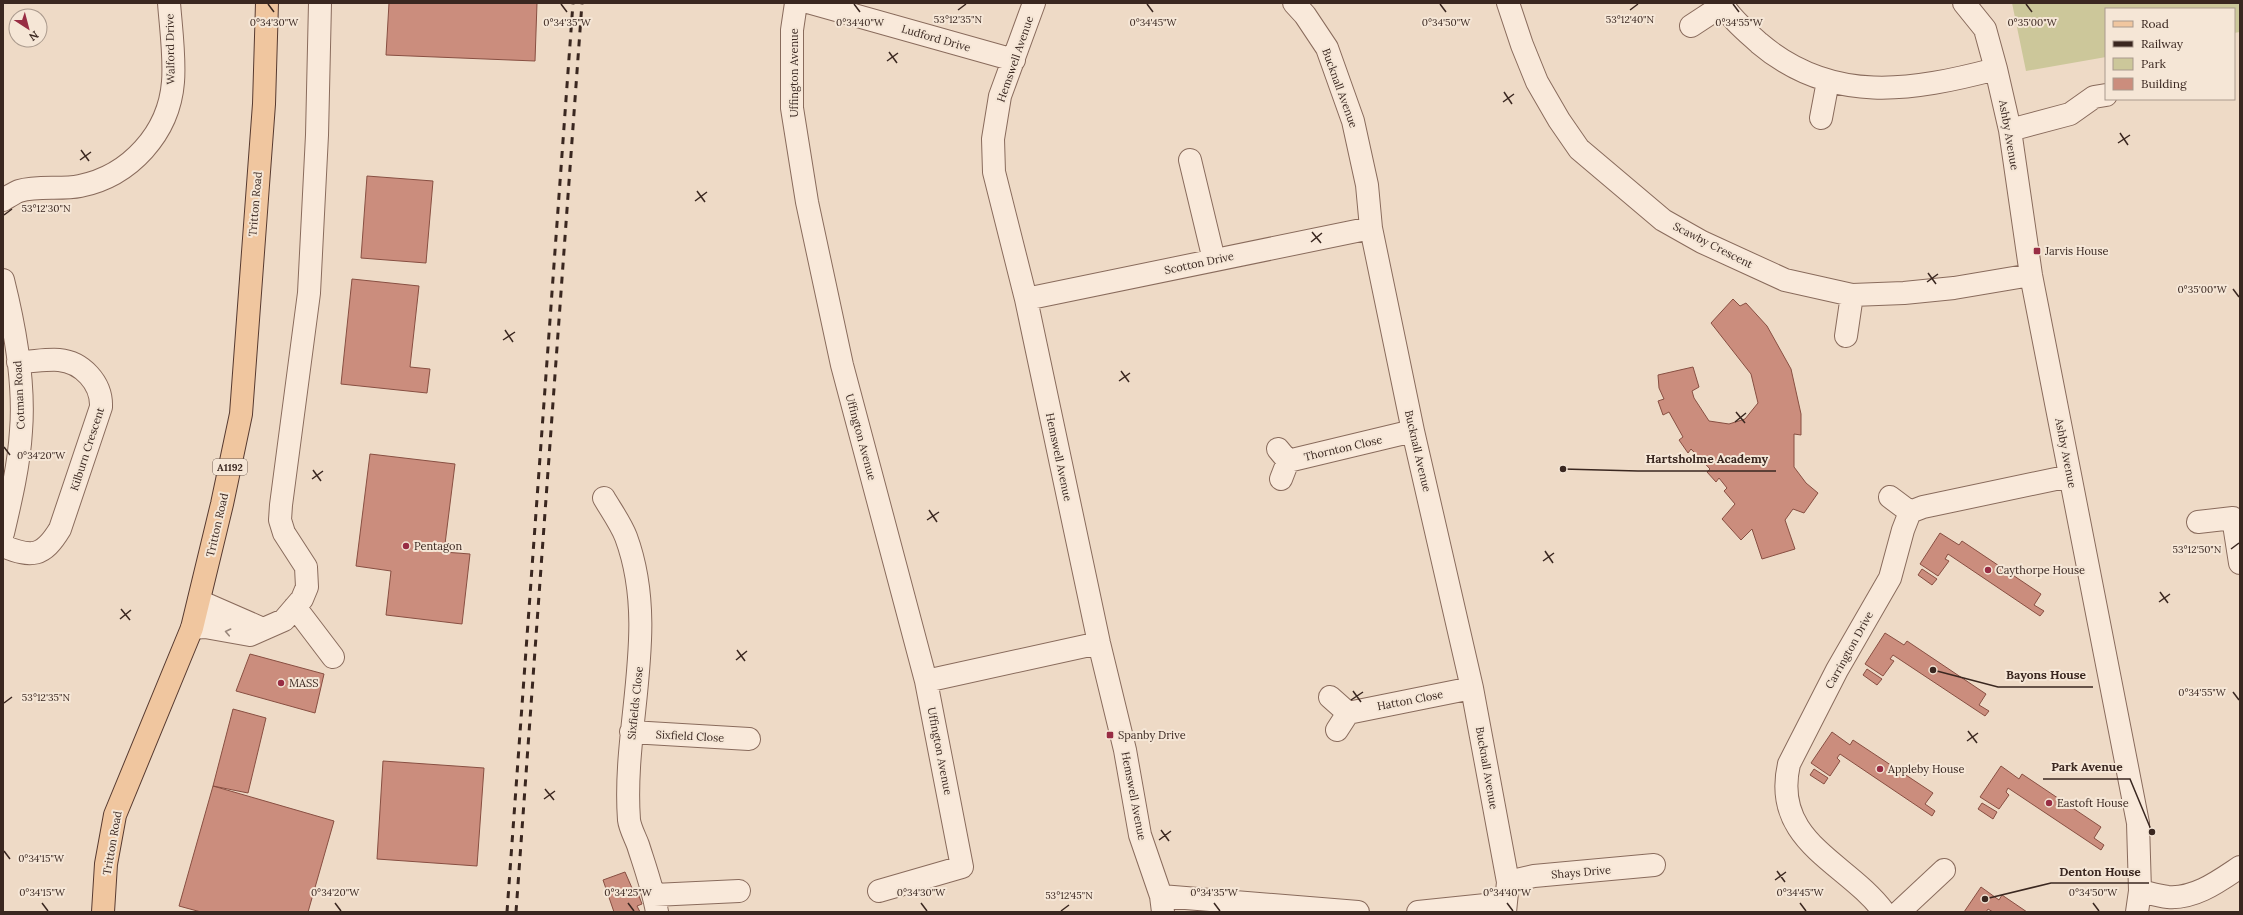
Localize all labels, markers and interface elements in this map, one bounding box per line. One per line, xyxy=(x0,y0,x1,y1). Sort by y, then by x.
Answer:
north arrow xyxy=(8,8,48,48)
legend xyxy=(2105,8,2235,100)
street label: Walford Drive xyxy=(162,13,178,85)
text: 53°12'35"N xyxy=(934,13,983,26)
text: 53°12'40"N xyxy=(1606,13,1655,26)
street label: Hemswell Avenue xyxy=(994,14,1036,104)
text: 0°34'30"W xyxy=(250,16,299,29)
text: 0°34'35"W xyxy=(543,16,592,29)
text: 0°34'40"W xyxy=(836,16,885,29)
text: 0°34'45"W xyxy=(1129,16,1178,29)
text: 0°34'50"W xyxy=(1422,16,1471,29)
text: 0°34'55"W xyxy=(1715,16,1764,29)
text: 0°35'00"W xyxy=(2007,16,2058,29)
text: Road xyxy=(2141,16,2169,31)
street label: Ludford Drive xyxy=(900,21,972,55)
text: N xyxy=(26,28,41,45)
street label: Uffington Avenue xyxy=(787,28,801,118)
text: Railway xyxy=(2141,36,2184,51)
street label: Bucknall Avenue xyxy=(1319,46,1361,130)
text: Park xyxy=(2141,56,2167,71)
text: Building xyxy=(2141,76,2187,91)
street label: Ashby Avenue xyxy=(1996,98,2022,171)
street label: Tritton Road xyxy=(245,171,265,237)
text: 53°12'30"N xyxy=(21,202,71,215)
street label: Scawby Crescent xyxy=(1671,219,1756,271)
place label: Jarvis House xyxy=(2044,244,2109,258)
marker: Jarvis House xyxy=(2032,246,2042,256)
street label: Scotton Drive xyxy=(1163,249,1235,277)
text: 0°35'00"W xyxy=(2177,283,2228,296)
street label: Cotman Road xyxy=(10,360,28,430)
street label: Uffington Avenue xyxy=(843,392,879,482)
street label: Kilburn Crescent xyxy=(67,405,107,492)
street label: Bucknall Avenue xyxy=(1402,409,1434,493)
street label: Hemswell Avenue xyxy=(1043,411,1075,503)
street label: Ashby Avenue xyxy=(2052,416,2080,489)
street label: Thornton Close xyxy=(1303,432,1384,464)
callout: Hartsholme Academy xyxy=(1638,447,1776,471)
text: 0°34'20"W xyxy=(17,449,66,462)
text: Hartsholme Academy xyxy=(1646,451,1769,466)
road number: A1192 xyxy=(213,459,247,475)
street label: Tritton Road xyxy=(203,491,231,558)
place label: Pentagon xyxy=(414,539,462,553)
marker: Pentagon xyxy=(401,541,411,551)
text: 53°12'50"N xyxy=(2173,543,2222,556)
place label: Caythorpe House xyxy=(1996,563,2085,577)
marker: Caythorpe House xyxy=(1983,565,1993,575)
street label: Carrington Drive xyxy=(1822,609,1876,691)
one-way arrow xyxy=(225,629,231,637)
callout: Bayons House xyxy=(1998,663,2093,687)
street label: Sixfields Close xyxy=(624,666,646,740)
text: Bayons House xyxy=(2006,667,2086,682)
place label: MASS xyxy=(289,676,318,690)
marker: MASS xyxy=(276,678,286,688)
text: 0°34'55"W xyxy=(2178,686,2227,699)
street label: Hatton Close xyxy=(1376,687,1444,713)
text: 53°12'35"N xyxy=(22,691,71,704)
street label: Uffington Avenue xyxy=(925,706,955,796)
street label: Bucknall Avenue xyxy=(1473,726,1501,810)
street label: Sixfield Close xyxy=(655,727,725,745)
place label: Spanby Drive xyxy=(1118,728,1186,742)
marker: Spanby Drive xyxy=(1105,730,1115,740)
street label: Hemswell Avenue xyxy=(1119,750,1149,842)
callout: Park Avenue xyxy=(2043,755,2130,779)
text: Park Avenue xyxy=(2051,759,2123,774)
place label: Appleby House xyxy=(1887,762,1964,776)
marker: Appleby House xyxy=(1875,764,1885,774)
place label: Eastoft House xyxy=(2057,796,2129,810)
marker: Eastoft House xyxy=(2044,798,2054,808)
street label: Tritton Road xyxy=(99,809,125,876)
text: 0°34'15"W xyxy=(18,852,65,865)
callout: Denton House xyxy=(2051,859,2149,883)
street label: Shays Drive xyxy=(1551,862,1611,882)
text: Denton House xyxy=(2059,864,2141,879)
text: 0°34'15"W xyxy=(19,886,66,899)
text: 0°34'20"W xyxy=(311,886,360,899)
text: 0°34'25"W xyxy=(604,886,653,899)
text: 0°34'30"W xyxy=(897,886,946,899)
text: 0°34'35"W xyxy=(1190,886,1239,899)
text: 0°34'40"W xyxy=(1483,886,1532,899)
text: 0°34'45"W xyxy=(1776,886,1825,899)
text: 0°34'50"W xyxy=(2069,886,2118,899)
text: 53°12'45"N xyxy=(1045,889,1093,902)

